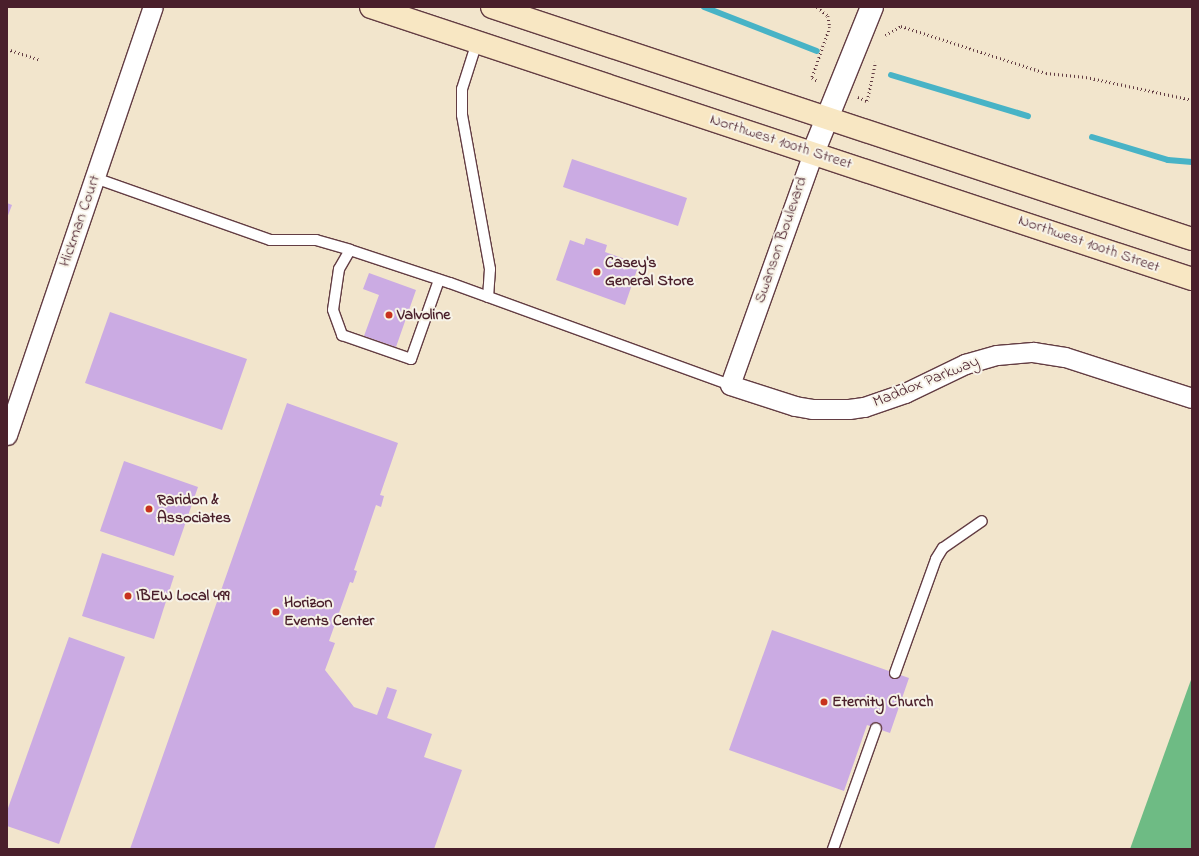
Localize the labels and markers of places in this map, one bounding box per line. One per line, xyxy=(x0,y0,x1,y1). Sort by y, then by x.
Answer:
place label: Casey's General Store xyxy=(605,253,694,291)
marker: Casey's General Store xyxy=(592,267,602,277)
place label: Valvoline xyxy=(397,305,450,325)
marker: Valvoline xyxy=(384,310,394,320)
place label: Raridon & Associates xyxy=(157,490,231,528)
marker: Raridon & Associates xyxy=(144,504,154,514)
place label: IBEW Local 499 xyxy=(136,586,230,606)
marker: IBEW Local 499 xyxy=(123,591,133,601)
place label: Horizon Events Center xyxy=(284,593,374,631)
marker: Horizon Events Center xyxy=(271,607,281,617)
place label: Eternity Church xyxy=(832,692,933,712)
marker: Eternity Church xyxy=(819,697,829,707)

